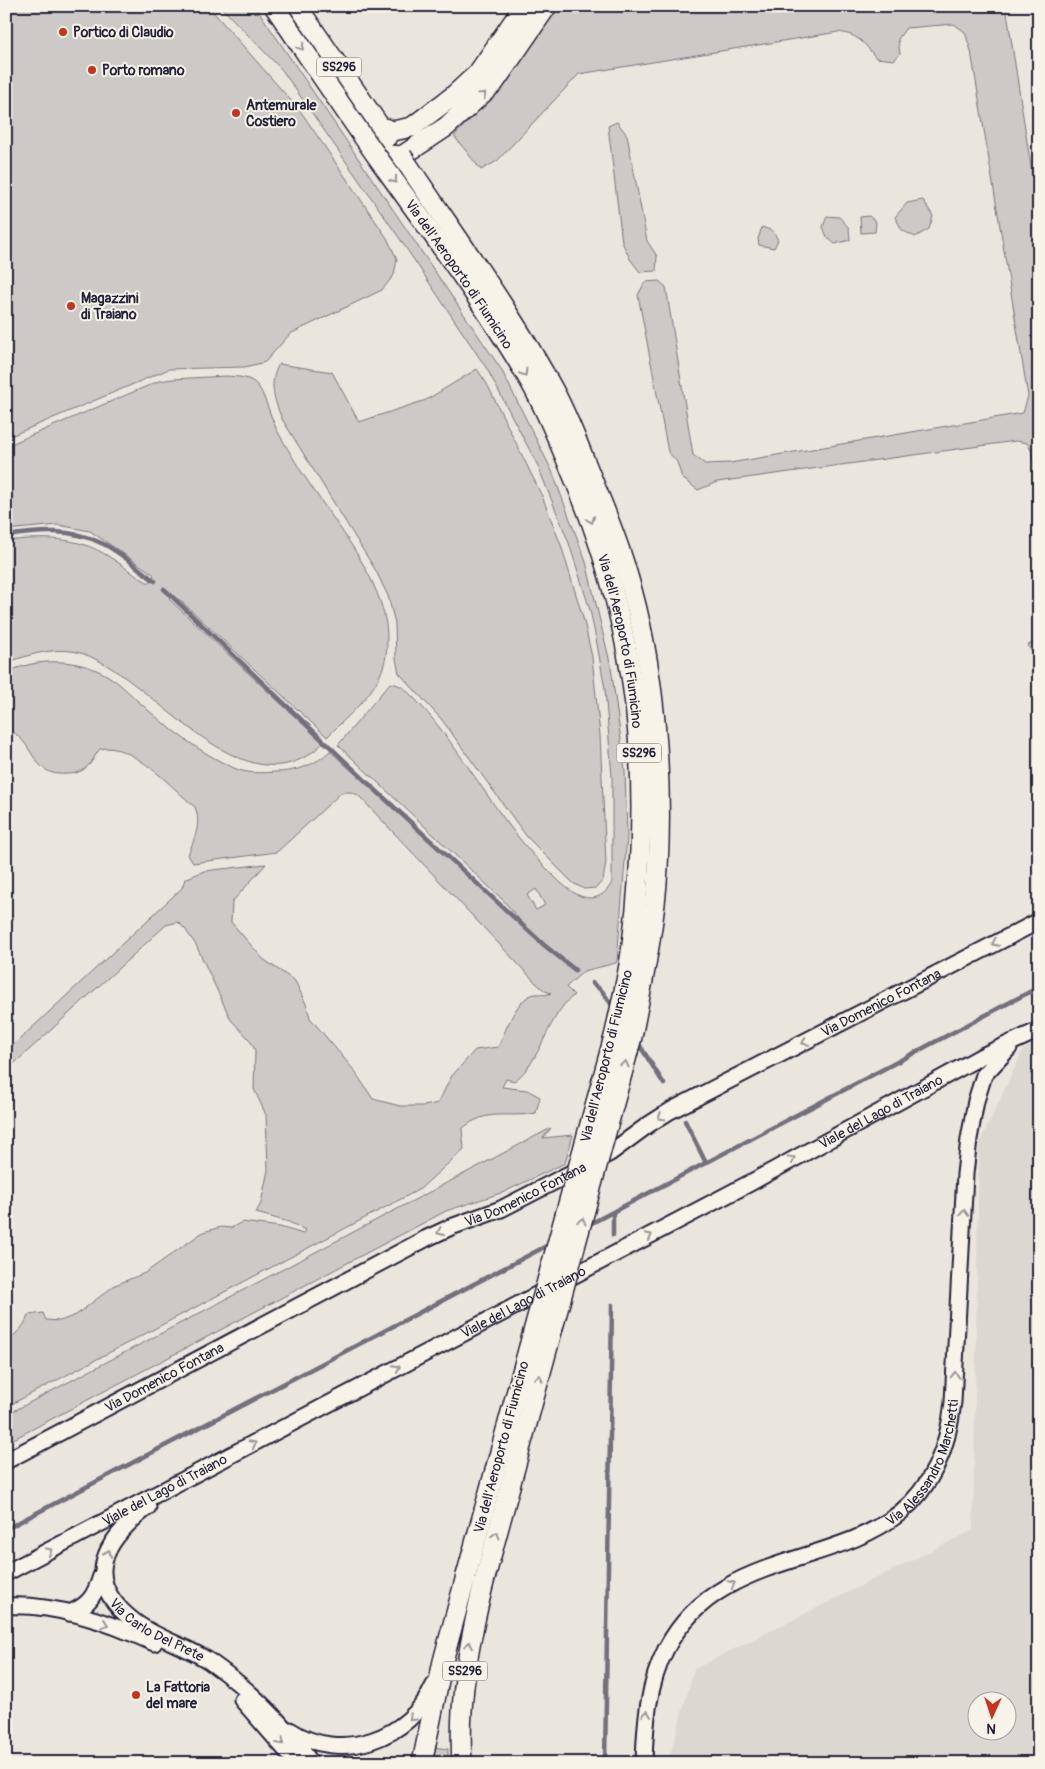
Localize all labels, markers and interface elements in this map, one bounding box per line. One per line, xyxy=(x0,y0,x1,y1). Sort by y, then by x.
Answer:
place label: Portico di Claudio xyxy=(73,24,174,41)
marker: Portico di Claudio xyxy=(57,26,69,38)
one-way arrow xyxy=(295,41,304,50)
road number: SS296 xyxy=(316,58,362,76)
place label: Porto romano xyxy=(102,62,185,79)
marker: Porto romano xyxy=(86,64,98,76)
one-way arrow xyxy=(477,92,486,101)
place label: Antemurale Costiero xyxy=(246,97,318,130)
marker: Antemurale Costiero xyxy=(230,107,242,119)
one-way arrow xyxy=(388,174,397,184)
street label: Via dell'Aeroporto di Fiumicino xyxy=(401,196,517,353)
place label: Magazzini di Traiano xyxy=(81,290,139,323)
marker: Magazzini di Traiano xyxy=(65,300,77,312)
one-way arrow xyxy=(518,367,527,376)
one-way arrow xyxy=(585,515,595,524)
street label: Via dell'Aeroporto di Fiumicino xyxy=(594,552,645,730)
road number: SS296 xyxy=(616,744,662,762)
one-way arrow xyxy=(992,937,1001,947)
street label: Via Domenico Fontana xyxy=(818,965,944,1041)
street label: Via dell'Aeroporto di Fiumicino xyxy=(577,967,636,1144)
one-way arrow xyxy=(801,1036,810,1046)
one-way arrow xyxy=(619,1061,629,1069)
street label: Viale del Lago di Traiano xyxy=(816,1071,946,1153)
one-way arrow xyxy=(657,1111,666,1121)
one-way arrow xyxy=(787,1155,796,1165)
street label: Via Domenico Fontana xyxy=(462,1159,589,1230)
one-way arrow xyxy=(958,1208,969,1216)
one-way arrow xyxy=(576,1217,587,1226)
one-way arrow xyxy=(436,1226,445,1236)
one-way arrow xyxy=(644,1232,653,1242)
street label: Viale del Lago di Traiano xyxy=(458,1262,589,1342)
street label: Via Domenico Fontana xyxy=(102,1339,227,1416)
street label: Via dell'Aeroporto di Fiumicino xyxy=(470,1359,533,1535)
one-way arrow xyxy=(391,1364,400,1374)
one-way arrow xyxy=(950,1371,960,1378)
one-way arrow xyxy=(534,1374,544,1383)
street label: Via Alessandro Marchetti xyxy=(883,1399,962,1530)
one-way arrow xyxy=(248,1440,257,1450)
street label: Viale del Lago di Traiano xyxy=(99,1450,231,1530)
one-way arrow xyxy=(491,1531,501,1539)
one-way arrow xyxy=(44,1547,53,1557)
one-way arrow xyxy=(102,1549,112,1558)
one-way arrow xyxy=(727,1580,736,1590)
street label: Via Carlo Del Prete xyxy=(106,1595,207,1665)
one-way arrow xyxy=(101,1618,109,1628)
one-way arrow xyxy=(464,1640,474,1649)
road number: SS296 xyxy=(442,1662,488,1680)
place label: La Fattoria del mare xyxy=(146,1679,210,1712)
marker: La Fattoria del mare xyxy=(130,1689,142,1701)
north arrow xyxy=(968,1692,1018,1742)
one-way arrow xyxy=(641,1710,652,1718)
one-way arrow xyxy=(409,1712,418,1721)
text: N xyxy=(986,1720,997,1737)
one-way arrow xyxy=(275,1736,284,1745)

